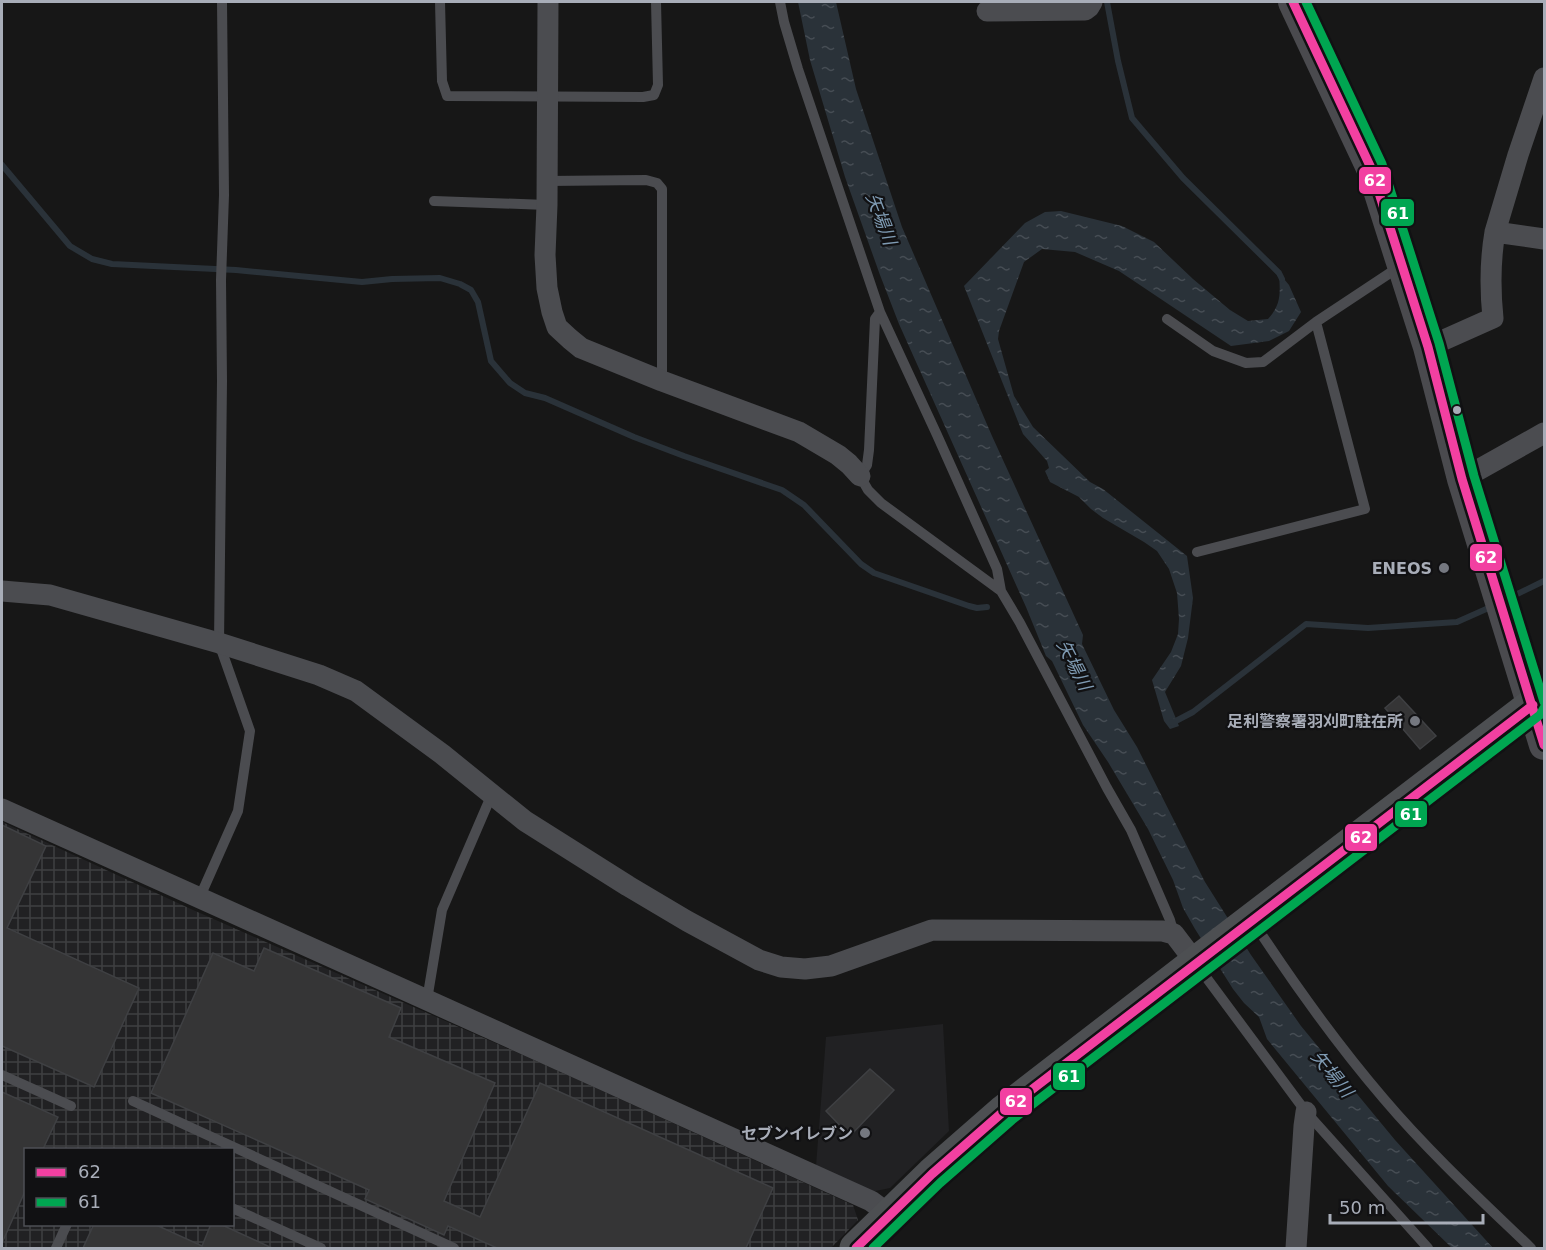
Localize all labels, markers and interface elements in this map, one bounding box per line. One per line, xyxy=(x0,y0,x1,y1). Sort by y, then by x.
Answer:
line badge: 62 xyxy=(1358,166,1392,195)
text: 62 xyxy=(1364,171,1386,190)
water label: 矢場川 xyxy=(862,190,902,250)
line badge: 61 xyxy=(1380,198,1415,227)
text: 61 xyxy=(1387,204,1409,223)
unlabelled marker xyxy=(1451,404,1463,416)
line badge: 62 xyxy=(1469,543,1503,572)
text: 62 xyxy=(1475,548,1497,567)
place label: ENEOS xyxy=(1372,559,1432,578)
marker: ENEOS xyxy=(1437,561,1451,575)
water label: 矢場川 xyxy=(1053,636,1097,695)
place label: 足利警察署羽刈町駐在所 xyxy=(1227,712,1403,731)
marker: 足利警察署羽刈町駐在所 xyxy=(1408,714,1422,728)
line badge: 61 xyxy=(1394,800,1428,828)
text: 61 xyxy=(1400,805,1422,824)
line badge: 62 xyxy=(1344,823,1378,852)
text: 62 xyxy=(1350,828,1372,847)
water label: 矢場川 xyxy=(1307,1046,1359,1103)
line badge: 61 xyxy=(1052,1062,1086,1091)
text: 61 xyxy=(1058,1067,1080,1086)
line badge: 62 xyxy=(999,1087,1033,1116)
text: 62 xyxy=(1005,1092,1027,1111)
place label: セブンイレブン xyxy=(741,1124,853,1143)
marker: セブンイレブン xyxy=(858,1126,872,1140)
legend xyxy=(24,1148,234,1226)
text: 62 xyxy=(78,1161,101,1182)
scale bar xyxy=(1330,1187,1483,1225)
text: 61 xyxy=(78,1191,101,1212)
text: 50 m xyxy=(1339,1197,1385,1218)

